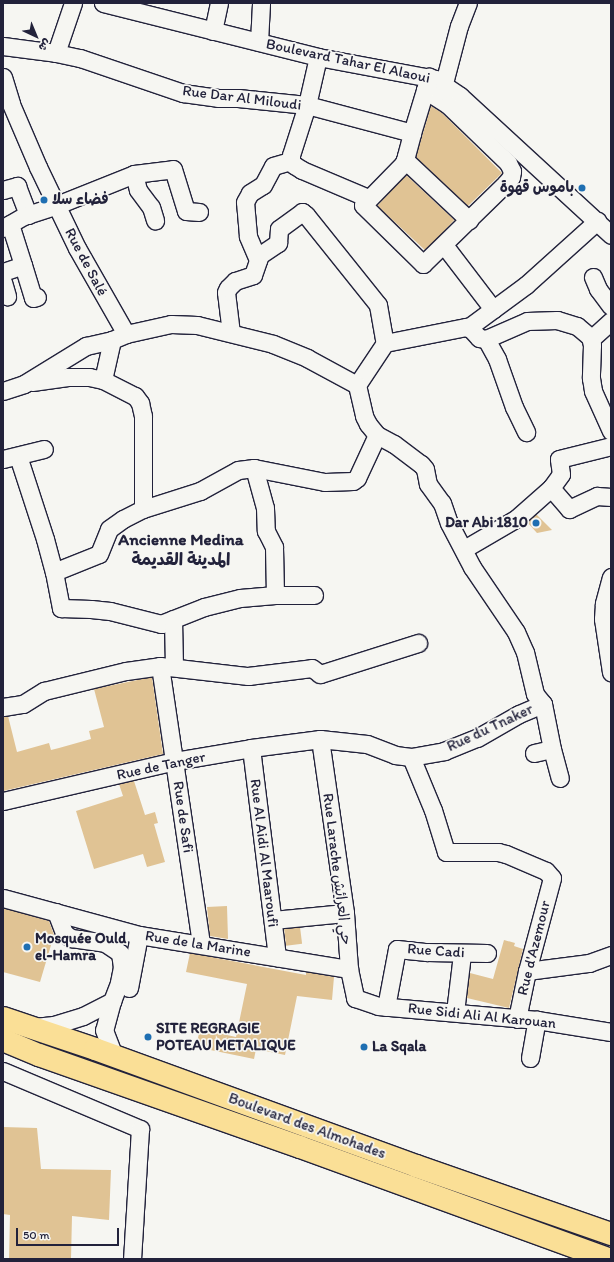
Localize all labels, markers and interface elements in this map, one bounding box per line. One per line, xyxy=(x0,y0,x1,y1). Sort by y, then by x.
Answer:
north arrow xyxy=(16,16,56,56)
street label: Boulevard Tahar El Alaoui xyxy=(265,35,431,87)
text: ش xyxy=(36,36,54,54)
street label: Rue Dar Al Miloudi xyxy=(181,82,303,114)
place label: باموس قهوة xyxy=(500,179,574,197)
marker: باموس قهوة xyxy=(577,183,587,193)
place label: فضاء سلا xyxy=(52,191,109,209)
marker: فضاء سلا xyxy=(39,195,49,205)
street label: Rue de Salé xyxy=(61,225,111,299)
place label: Dar Abi 1810 xyxy=(445,514,528,532)
marker: Dar Abi 1810 xyxy=(531,518,541,528)
district label: Ancienne Medina المدينة القديمة xyxy=(118,530,244,570)
street label: Rue du Tnaker xyxy=(444,700,536,756)
street label: Rue de Tanger xyxy=(115,748,207,784)
street label: Rue Al Aidi Al Maaroufi xyxy=(246,778,282,928)
street label: Rue de Safi xyxy=(169,780,197,854)
street label: Rue Larache حي العرائش xyxy=(319,792,355,946)
street label: Rue d'Azemour xyxy=(514,899,554,997)
street label: Rue de la Marine xyxy=(144,927,252,961)
place label: Mosquée Ould el-Hamra xyxy=(35,929,126,964)
street label: Rue Cadi xyxy=(407,940,465,962)
marker: Mosquée Ould el-Hamra xyxy=(22,942,32,952)
street label: Rue Sidi Ali Al Karouan xyxy=(407,999,557,1033)
place label: SITE REGRAGIE POTEAU METALIQUE xyxy=(156,1019,296,1054)
marker: SITE REGRAGIE POTEAU METALIQUE xyxy=(143,1032,153,1042)
place label: La Sqala xyxy=(372,1038,426,1056)
marker: La Sqala xyxy=(359,1042,369,1052)
street label: Boulevard des Almohades xyxy=(226,1089,388,1163)
scale bar xyxy=(18,1220,121,1246)
text: 50 m xyxy=(23,1228,49,1242)

